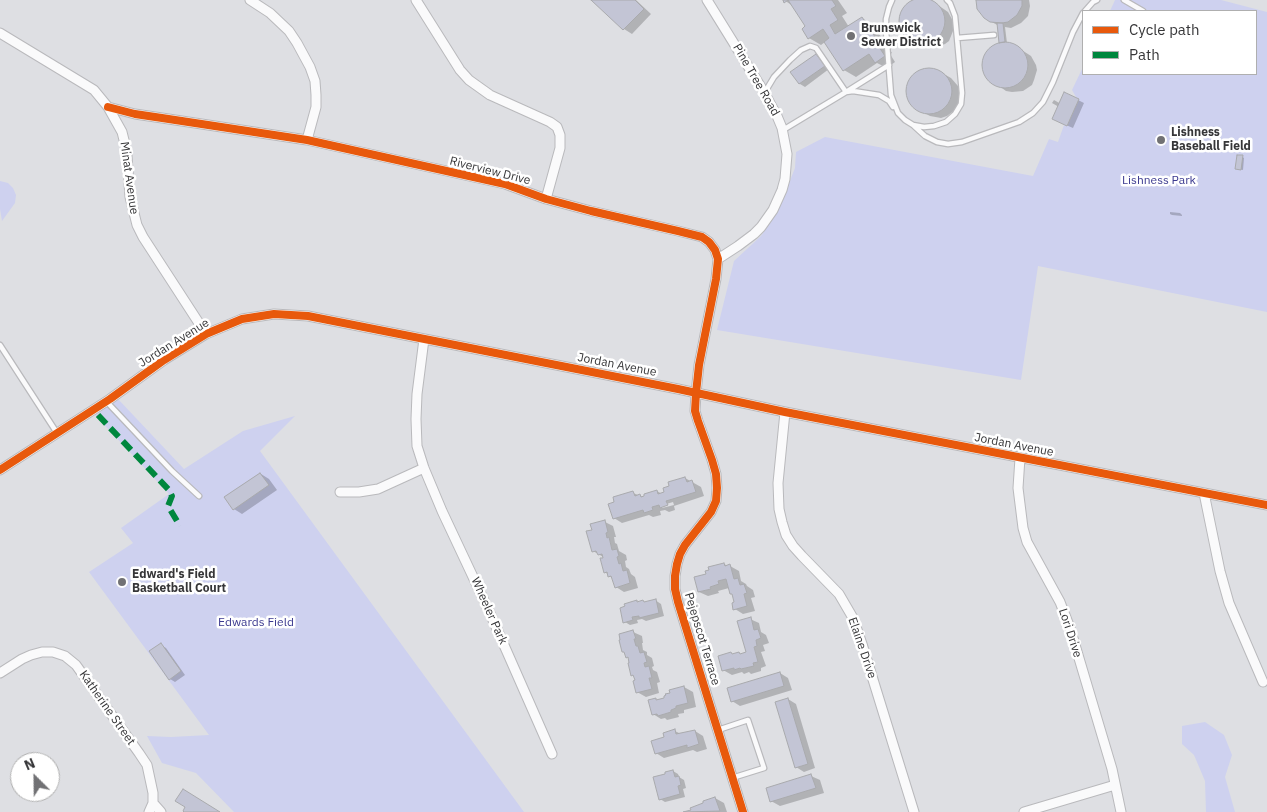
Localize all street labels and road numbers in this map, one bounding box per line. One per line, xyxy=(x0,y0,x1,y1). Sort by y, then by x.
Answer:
street label: Pine Tree Road xyxy=(730,41,782,119)
street label: Minat Avenue xyxy=(117,141,141,215)
street label: Riverview Drive xyxy=(448,154,532,188)
street label: Jordan Avenue xyxy=(136,316,212,370)
street label: Jordan Avenue xyxy=(576,350,658,380)
street label: Jordan Avenue xyxy=(973,430,1055,460)
street label: Wheeler Park xyxy=(468,575,510,647)
street label: Pejepscot Terrace xyxy=(681,591,723,687)
street label: Lori Drive xyxy=(1055,607,1085,659)
street label: Elaine Drive xyxy=(845,616,879,680)
street label: Katherine Street xyxy=(76,668,138,748)

